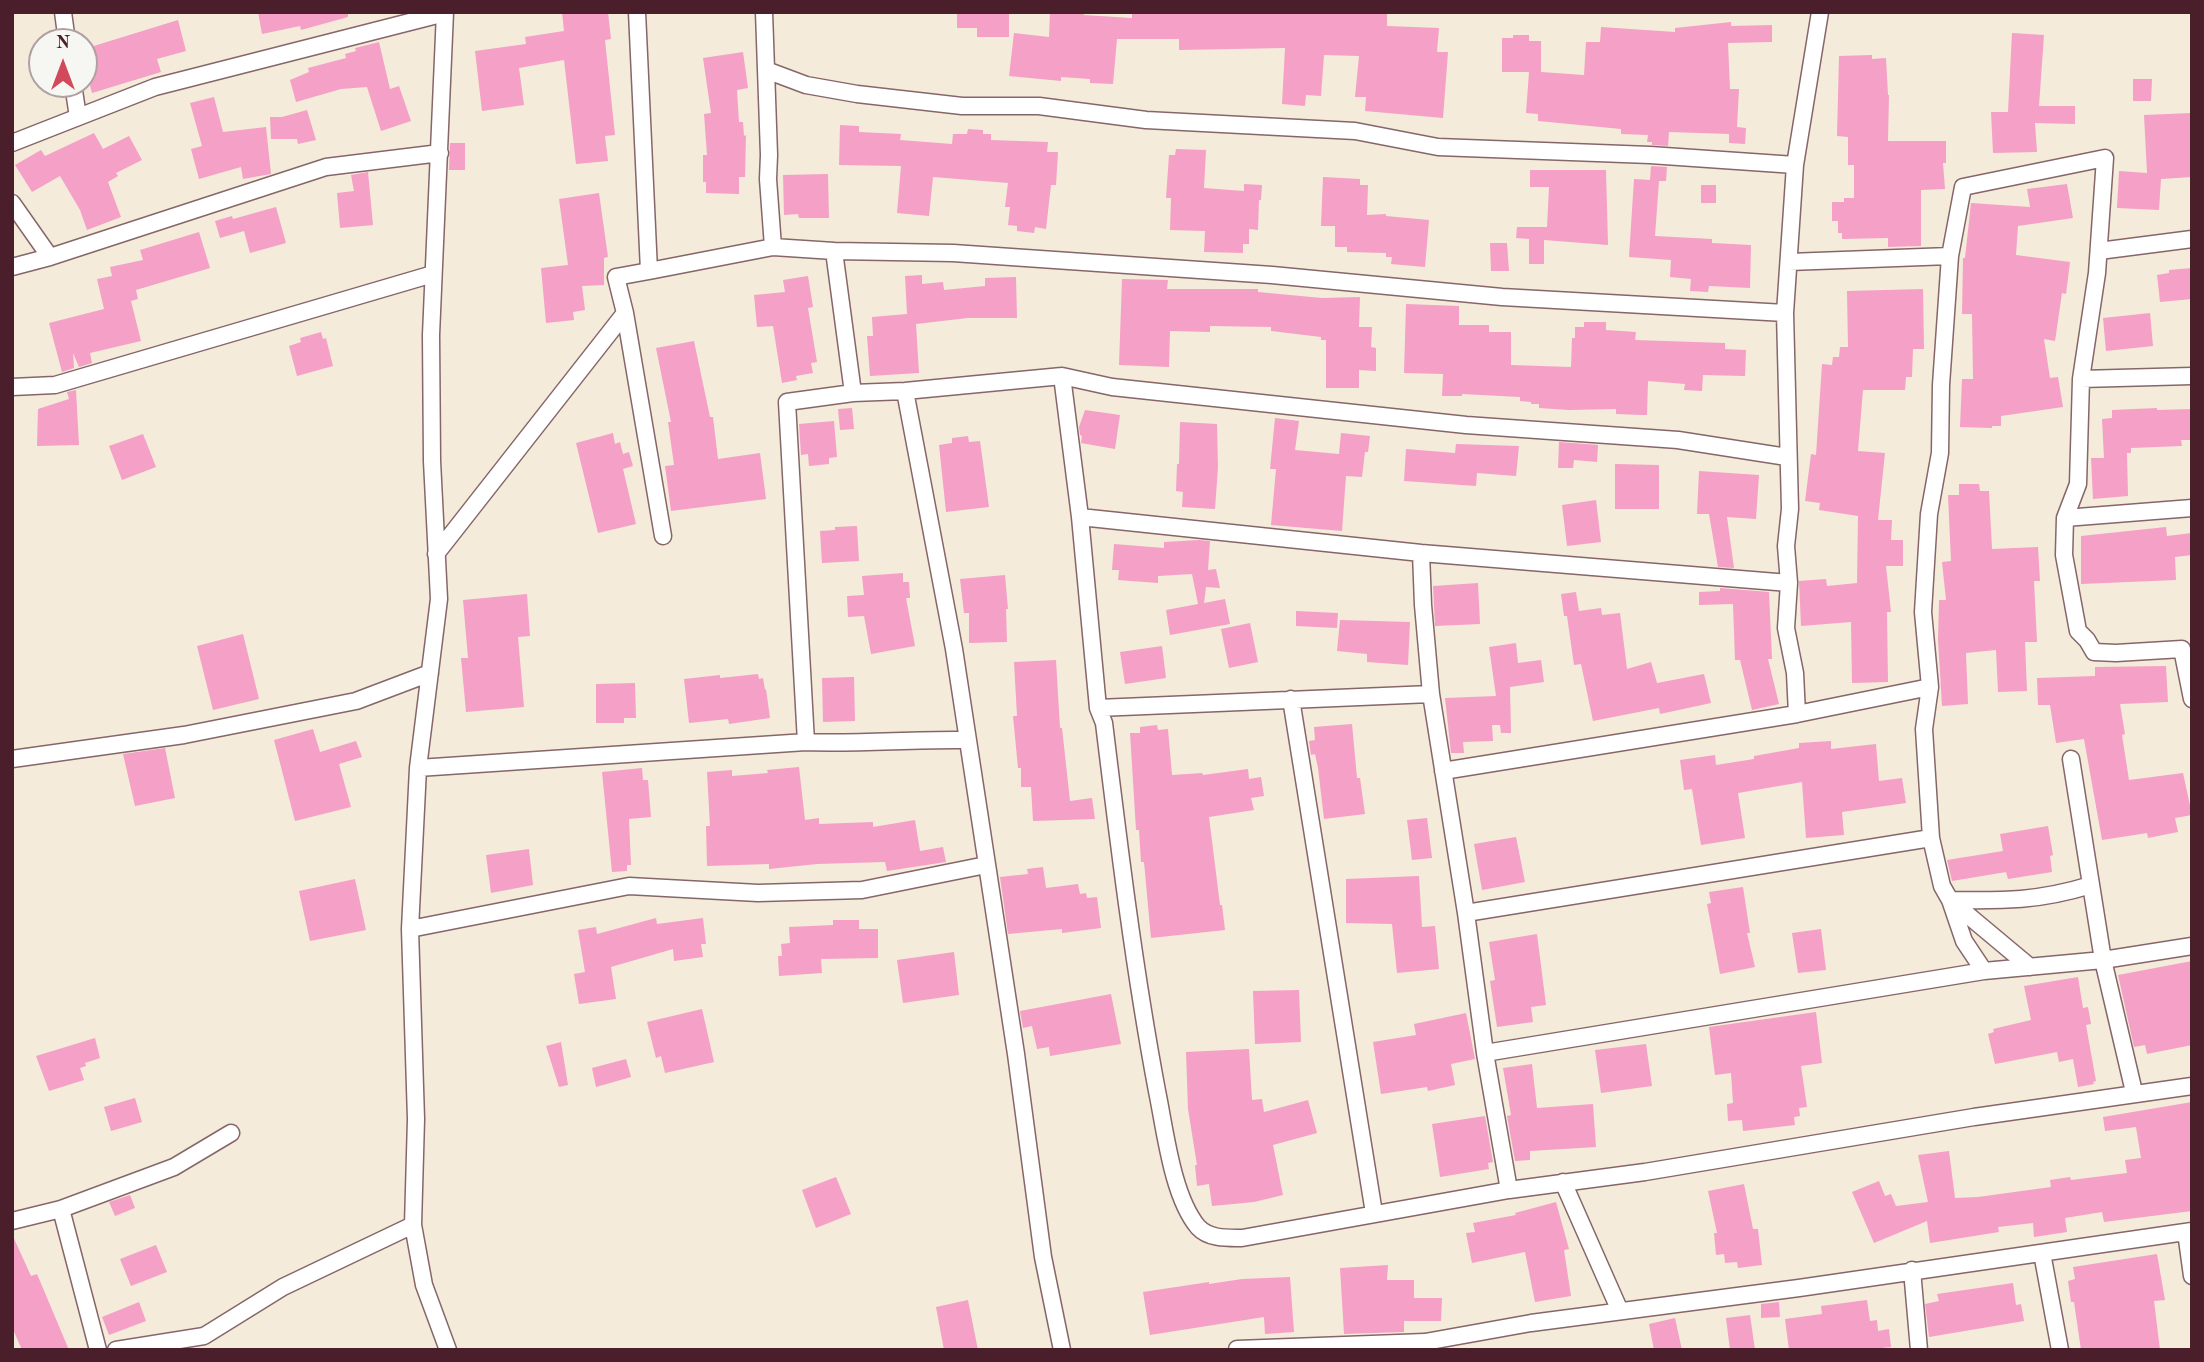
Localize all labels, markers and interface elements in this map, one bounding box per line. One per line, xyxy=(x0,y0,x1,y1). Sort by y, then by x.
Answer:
north arrow xyxy=(28,28,98,98)
text: N xyxy=(56,34,70,53)

